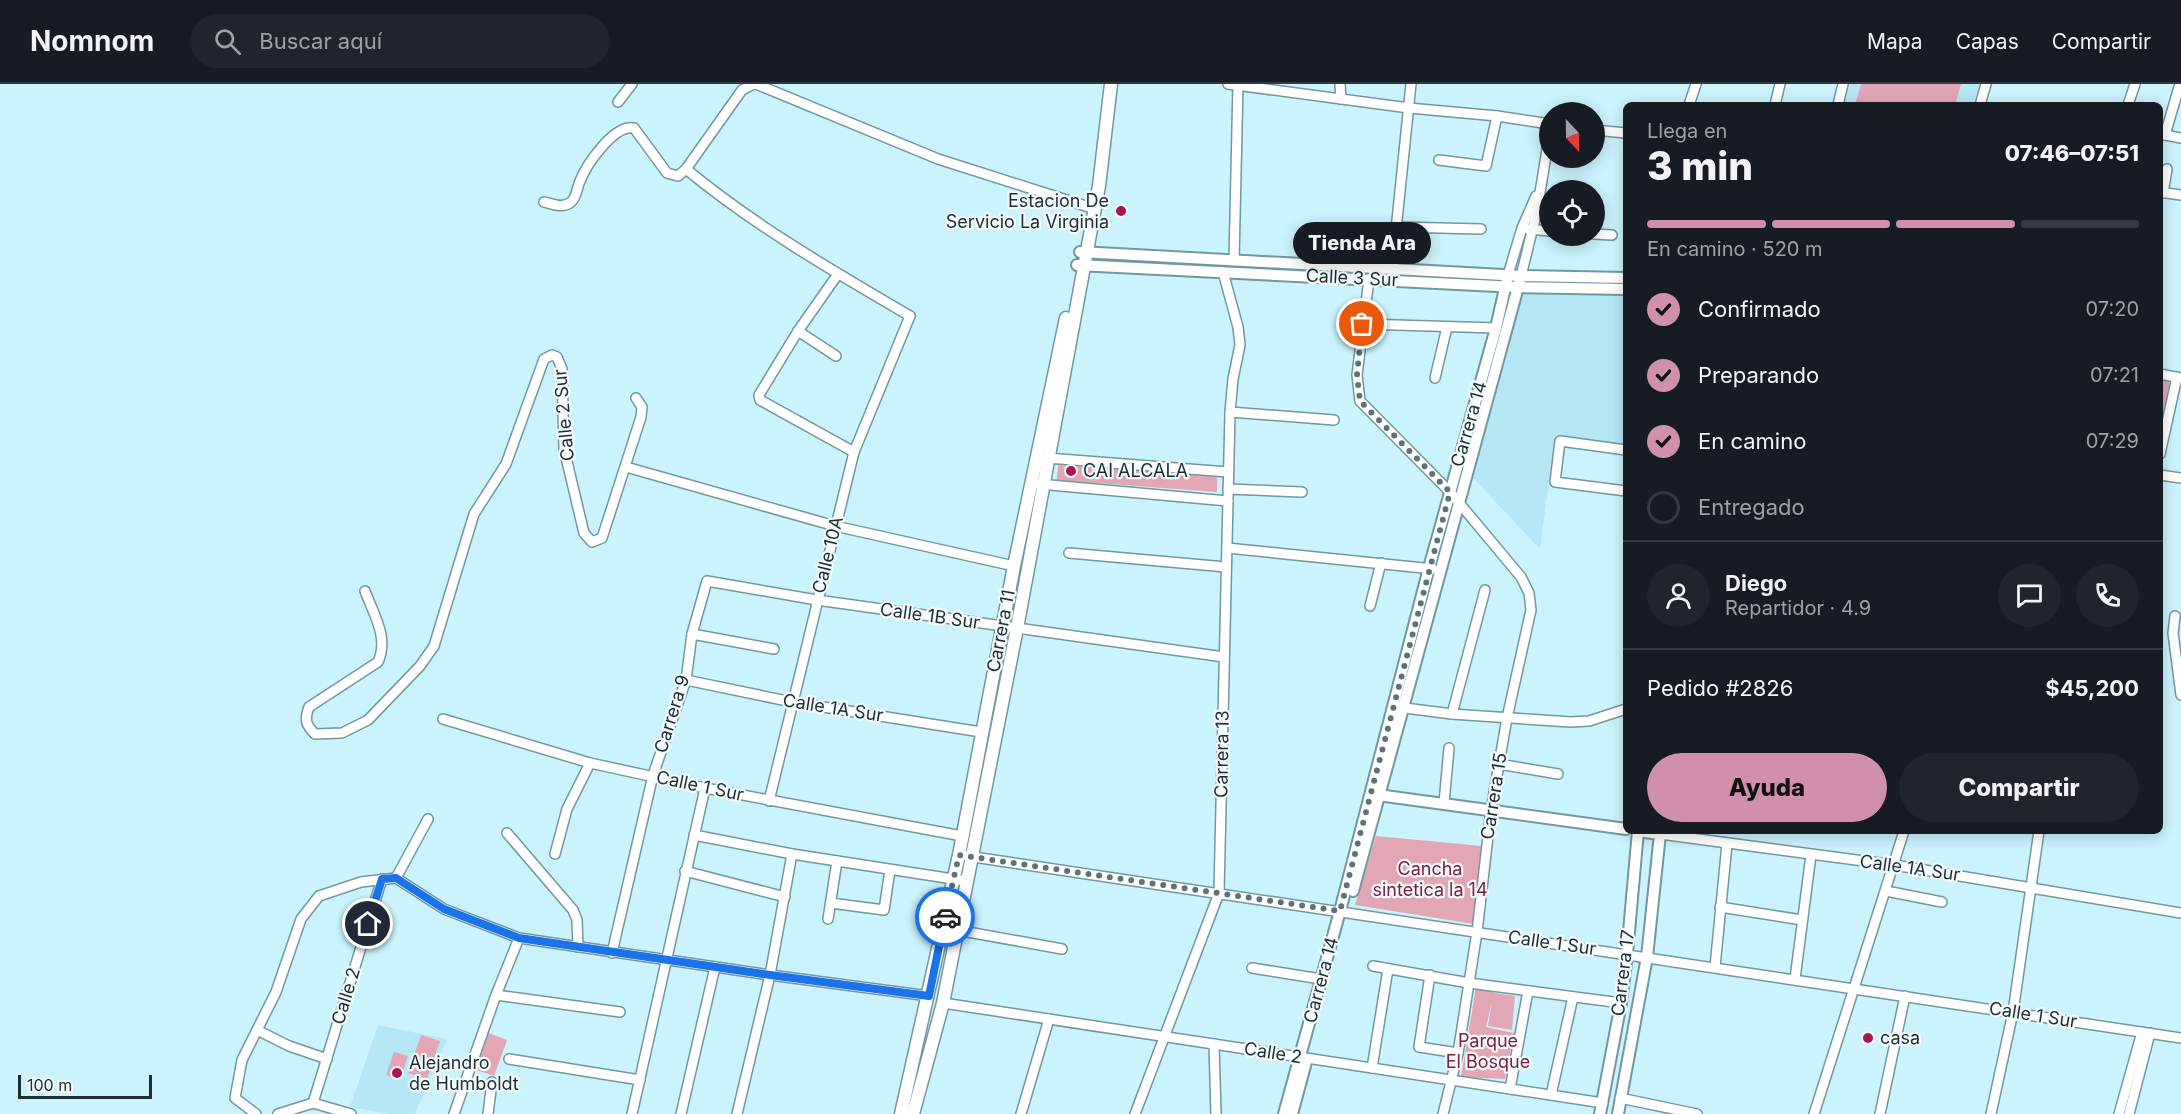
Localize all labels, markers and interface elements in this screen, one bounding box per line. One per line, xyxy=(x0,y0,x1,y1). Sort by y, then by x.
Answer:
search box xyxy=(190,14,610,68)
text: Nomnom xyxy=(30,24,154,58)
icon: search xyxy=(211,25,244,58)
text: Buscar aquí xyxy=(259,28,382,54)
text: Mapa xyxy=(1867,29,1923,54)
text: Capas xyxy=(1956,29,2019,54)
text: Compartir xyxy=(2052,29,2151,54)
north arrow xyxy=(1539,102,1605,168)
map controls xyxy=(1539,102,1605,246)
text: Llega en xyxy=(1647,119,1727,143)
text: 07:46–07:51 xyxy=(2005,140,2139,166)
text: 3 min xyxy=(1647,142,1753,189)
button: locate xyxy=(1539,180,1605,246)
place label: Estacion De Servicio La Virginia xyxy=(946,190,1109,232)
marker: Estacion De Servicio La Virginia xyxy=(1114,204,1128,218)
callout: Tienda Ara xyxy=(1293,222,1431,264)
text: Tienda Ara xyxy=(1308,231,1416,255)
text: En camino · 520 m xyxy=(1647,237,1823,261)
street label: Calle 3 Sur xyxy=(1305,265,1399,290)
icon: check xyxy=(1647,293,1680,326)
text: Confirmado xyxy=(1698,296,1821,322)
text: 07:20 xyxy=(2086,297,2139,321)
pin xyxy=(1336,298,1387,349)
icon: bag xyxy=(1345,307,1378,340)
icon: check xyxy=(1647,359,1680,392)
text: Preparando xyxy=(1698,362,1819,388)
text: 07:21 xyxy=(2090,363,2139,387)
street label: Calle 2 Sur xyxy=(549,368,578,462)
street label: Carrera 14 xyxy=(1446,379,1491,469)
icon: check xyxy=(1647,425,1680,458)
text: En camino xyxy=(1698,428,1806,454)
text: 07:29 xyxy=(2086,429,2139,453)
place label: CAI ALCALA xyxy=(1083,460,1188,481)
marker: CAI ALCALA xyxy=(1064,464,1078,478)
text: Entregado xyxy=(1698,494,1805,520)
street label: Calle 10A xyxy=(808,514,847,596)
button: person xyxy=(1647,564,1710,627)
button: chat xyxy=(1998,564,2061,627)
button: phone xyxy=(2076,564,2139,627)
text: Diego xyxy=(1725,570,1787,596)
street label: Carrera 11 xyxy=(982,588,1019,674)
text: Repartidor · 4.9 xyxy=(1725,596,1871,620)
street label: Calle 1B Sur xyxy=(879,598,982,633)
street label: Carrera 9 xyxy=(650,672,693,755)
text: Pedido #2826 xyxy=(1647,675,1793,701)
text: $45,200 xyxy=(2045,675,2139,701)
street label: Calle 1A Sur xyxy=(781,689,885,726)
street label: Carrera 13 xyxy=(1210,710,1233,798)
street label: Carrera 15 xyxy=(1476,751,1511,841)
button: Ayuda xyxy=(1647,753,1887,822)
button: Compartir xyxy=(1899,753,2139,822)
street label: Calle 1 Sur xyxy=(654,766,746,805)
street label: Calle 1A Sur xyxy=(1858,850,1962,885)
park label: Cancha sintetica la 14 xyxy=(1372,858,1488,900)
courier xyxy=(915,887,975,947)
pin xyxy=(342,898,393,949)
icon: car xyxy=(929,901,962,934)
icon: home xyxy=(351,907,384,940)
street label: Calle 1 Sur xyxy=(1507,926,1598,959)
street label: Carrera 17 xyxy=(1607,929,1638,1017)
street label: Carrera 14 xyxy=(1299,935,1342,1025)
street label: Calle 2 xyxy=(327,965,364,1027)
street label: Calle 1 Sur xyxy=(1988,997,2079,1032)
place label: casa xyxy=(1880,1027,1920,1048)
park label: Parque El Bosque xyxy=(1446,1030,1530,1072)
marker: casa xyxy=(1861,1031,1875,1045)
street label: Calle 2 xyxy=(1243,1038,1304,1067)
place label: Alejandro de Humboldt xyxy=(409,1052,519,1094)
marker: Alejandro de Humboldt xyxy=(390,1066,404,1080)
scale bar xyxy=(18,1072,152,1100)
text: 100 m xyxy=(27,1075,72,1095)

